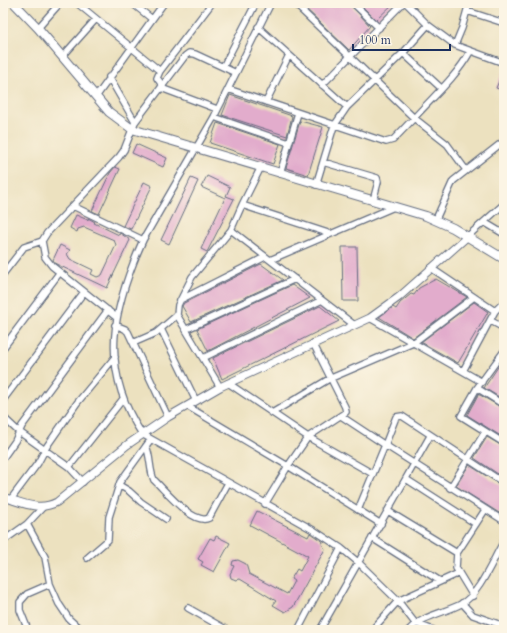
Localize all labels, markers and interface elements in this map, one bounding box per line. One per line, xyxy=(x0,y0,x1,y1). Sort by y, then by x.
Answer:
scale bar xyxy=(353,26,450,52)
text: 100 m xyxy=(359,32,392,48)

